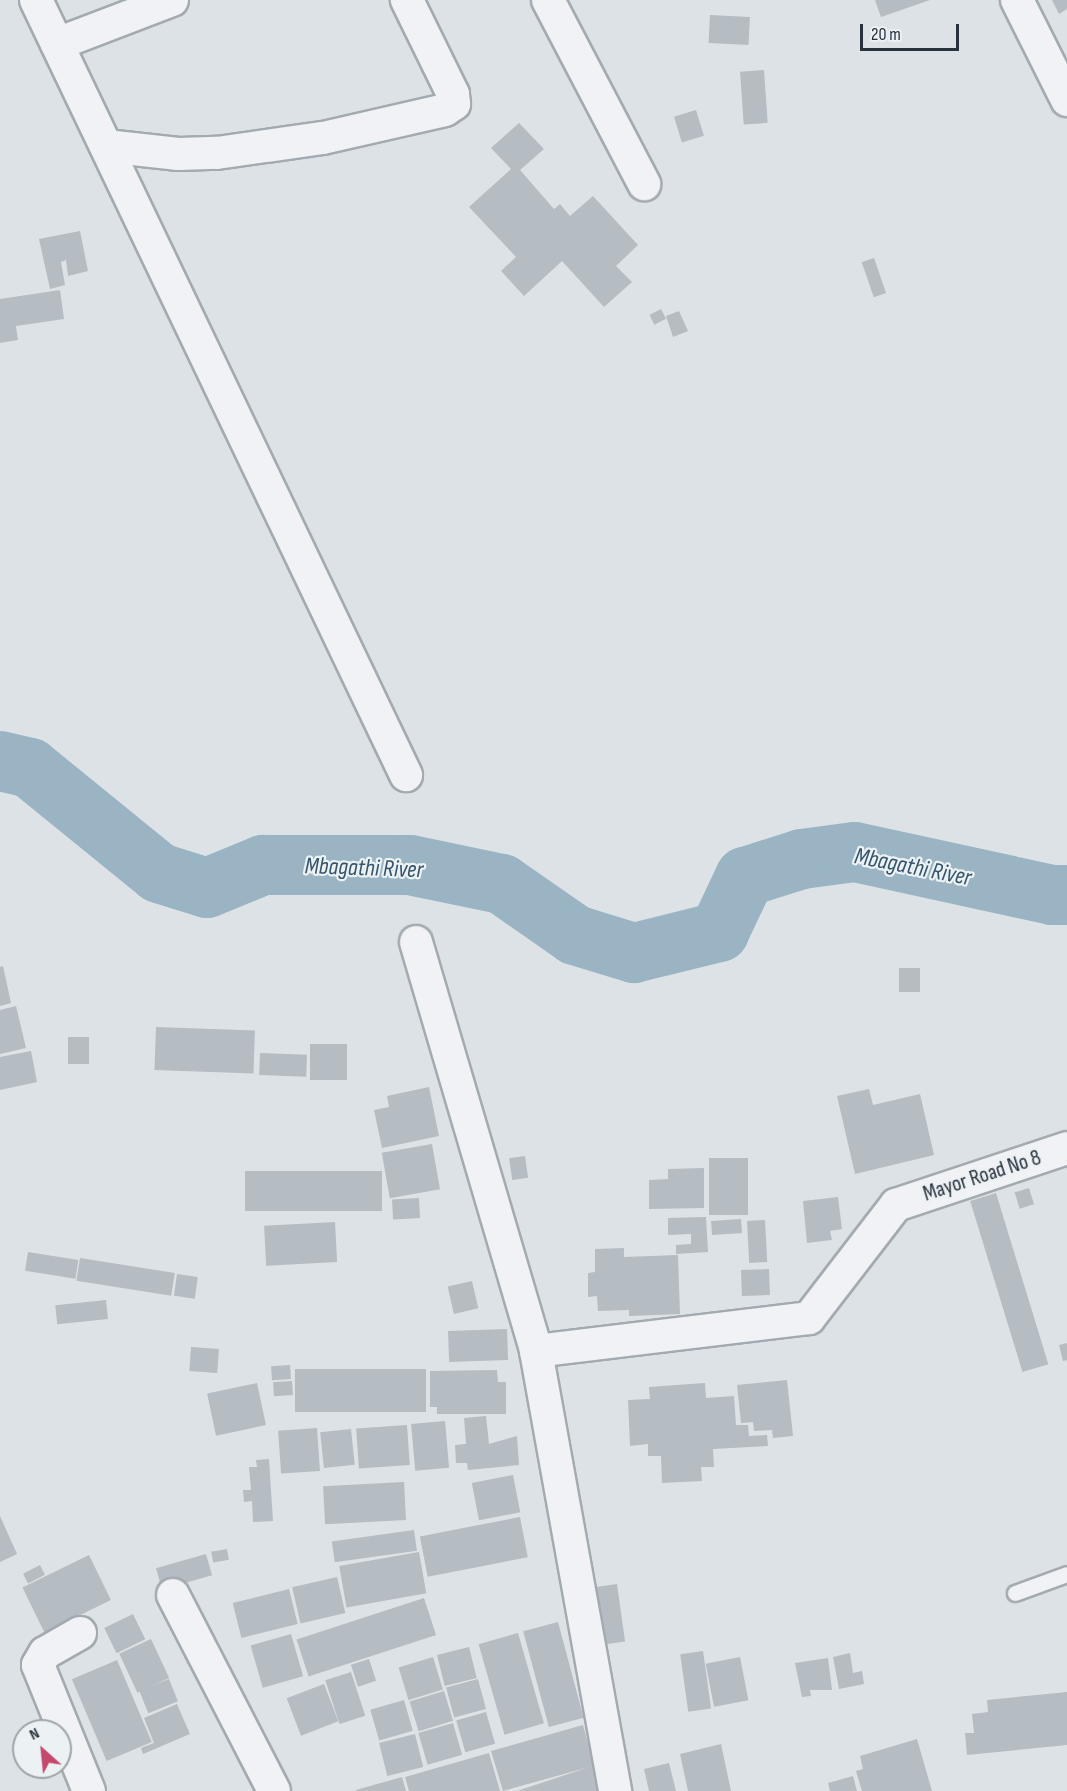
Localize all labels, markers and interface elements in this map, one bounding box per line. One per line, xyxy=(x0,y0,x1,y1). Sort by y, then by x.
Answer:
scale bar xyxy=(863,12,962,50)
text: 20 m xyxy=(871,24,901,45)
water label: Mbagathi River xyxy=(852,842,974,892)
water label: Mbagathi River xyxy=(304,852,424,884)
street label: Mayor Road No 8 xyxy=(920,1145,1044,1207)
north arrow xyxy=(12,1719,72,1779)
text: N xyxy=(26,1724,43,1745)

